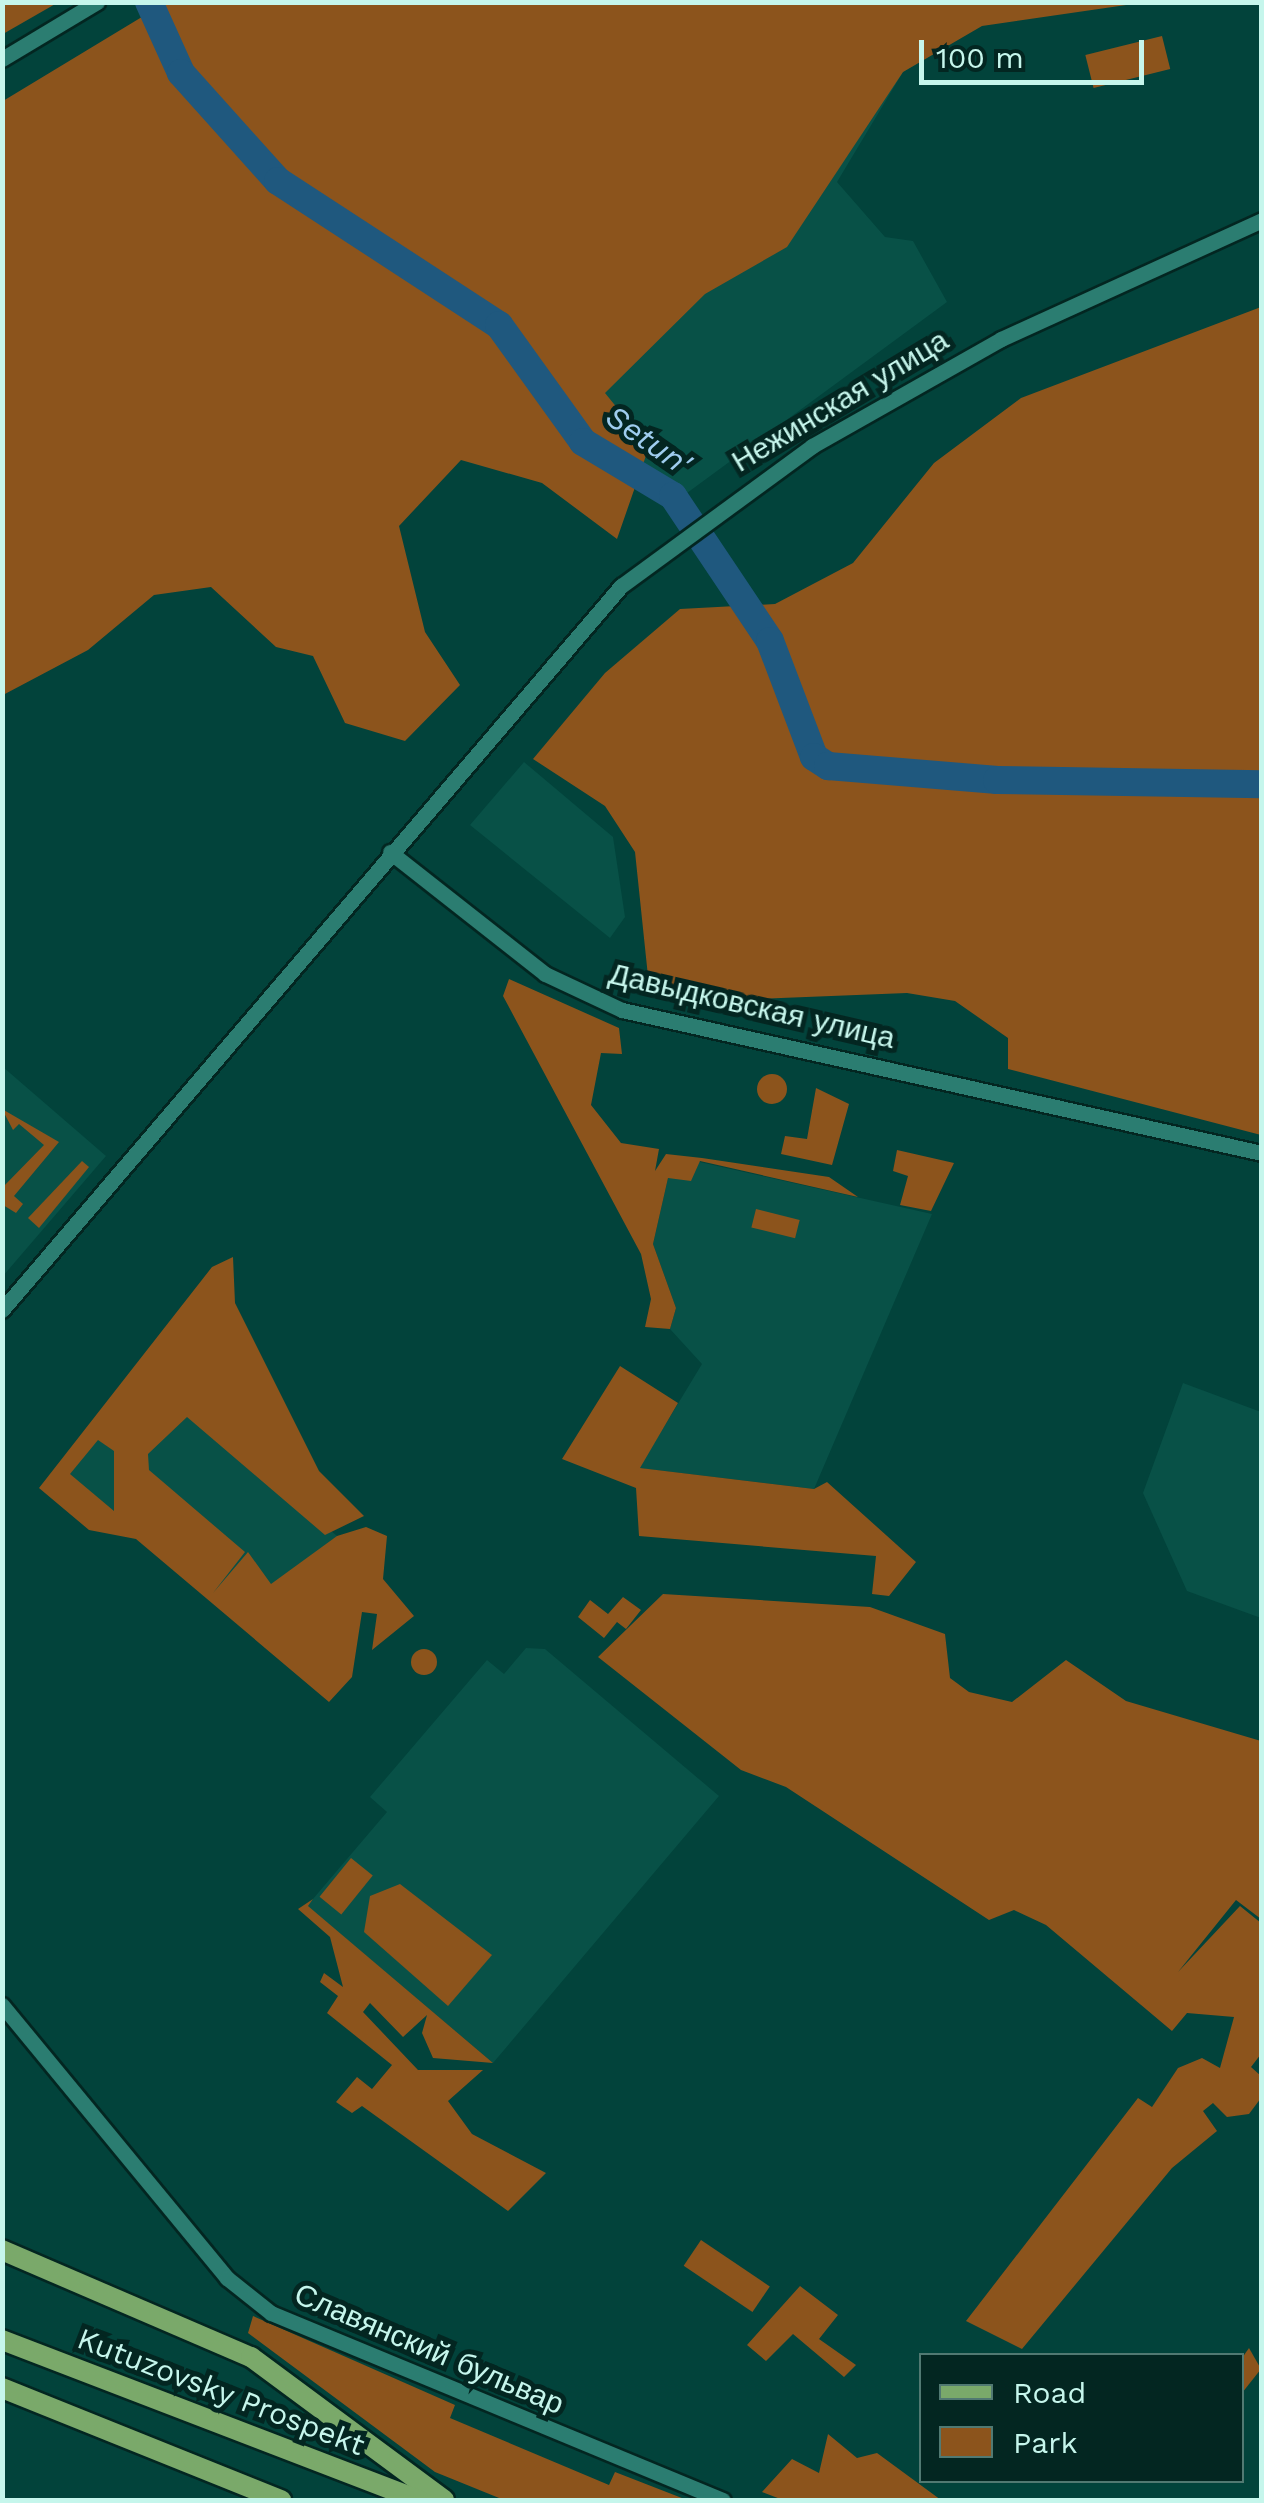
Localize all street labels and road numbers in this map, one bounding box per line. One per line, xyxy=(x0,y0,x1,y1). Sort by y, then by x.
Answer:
street label: Нежинская улица xyxy=(725,322,955,480)
street label: Давыдковская улица xyxy=(606,956,898,1056)
street label: Славянский бульвар xyxy=(289,2276,569,2422)
street label: Kutuzovsky Prospekt xyxy=(72,2320,370,2464)

